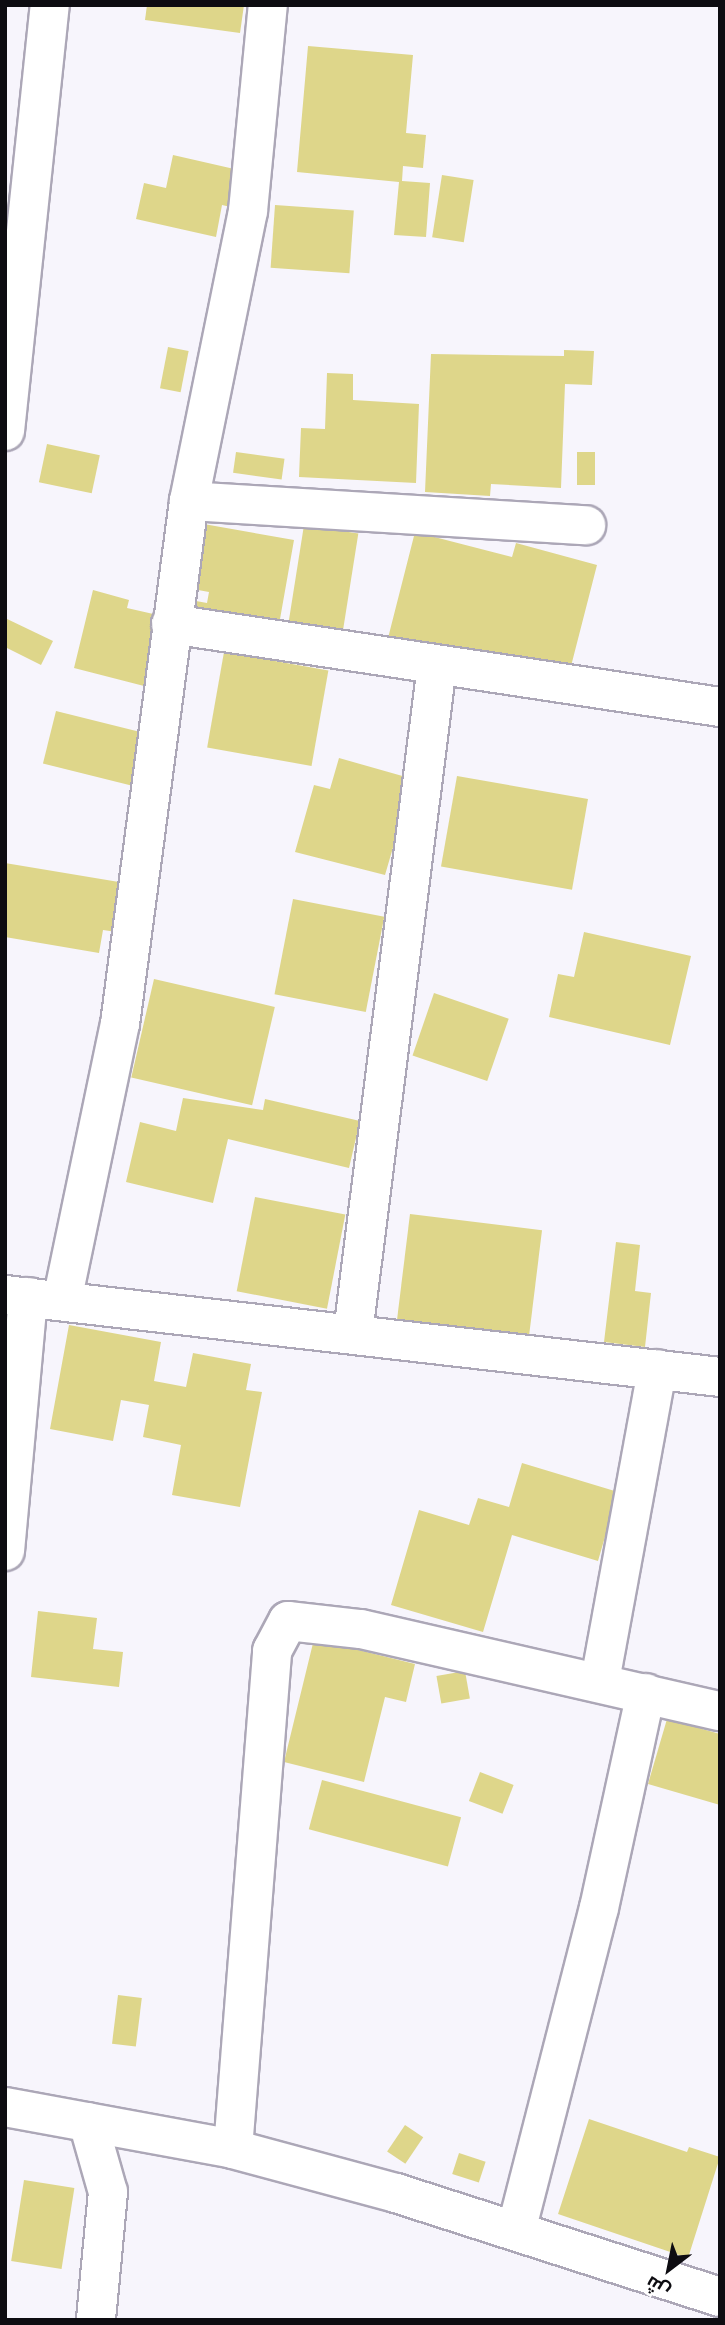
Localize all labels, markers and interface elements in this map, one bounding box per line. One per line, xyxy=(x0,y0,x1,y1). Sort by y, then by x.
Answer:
north arrow xyxy=(634,2234,704,2304)
text: ش xyxy=(642,2272,674,2303)

